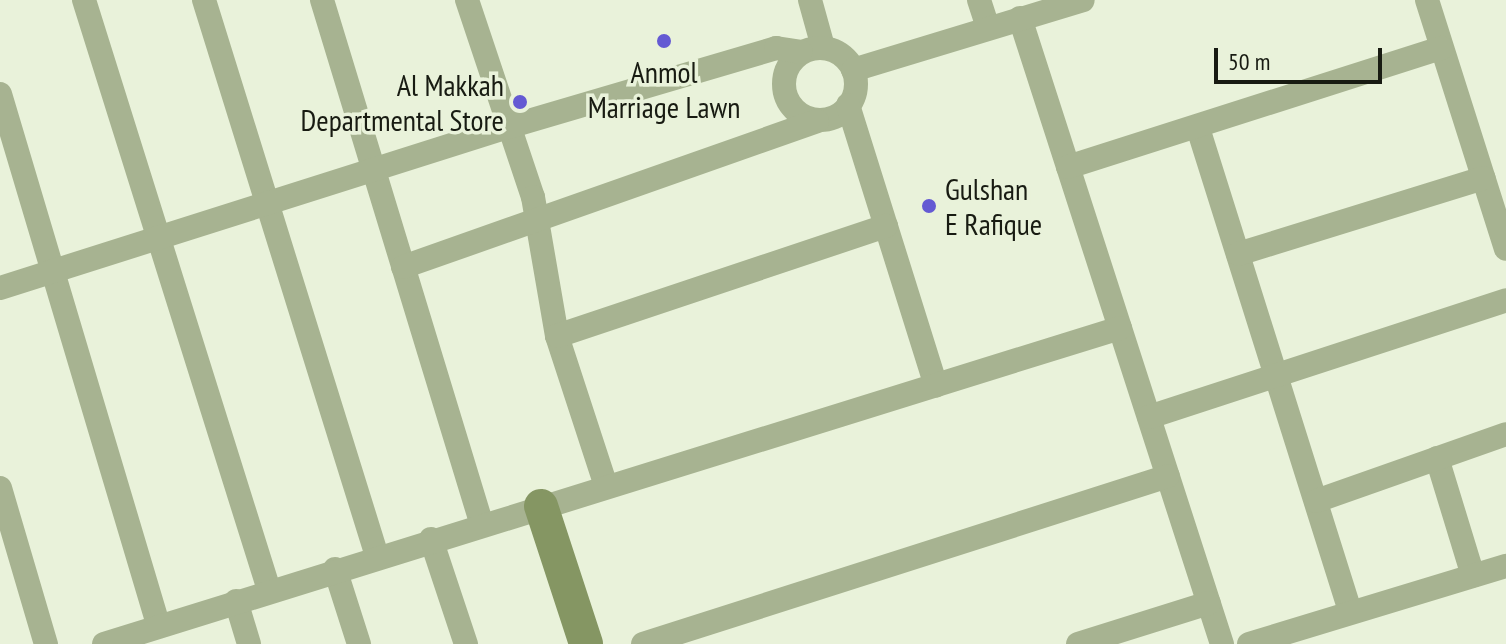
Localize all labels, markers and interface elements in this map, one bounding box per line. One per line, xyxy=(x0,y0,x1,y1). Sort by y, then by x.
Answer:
marker: Anmol Marriage Lawn xyxy=(655,32,673,50)
scale bar xyxy=(1218,32,1386,82)
text: 50 m xyxy=(1228,46,1270,77)
place label: Anmol Marriage Lawn xyxy=(588,54,740,124)
place label: Al Makkah Departmental Store xyxy=(301,67,504,138)
marker: Al Makkah Departmental Store xyxy=(511,93,529,111)
place label: Gulshan E Rafique xyxy=(945,171,1042,242)
marker: Gulshan E Rafique xyxy=(920,197,938,215)

